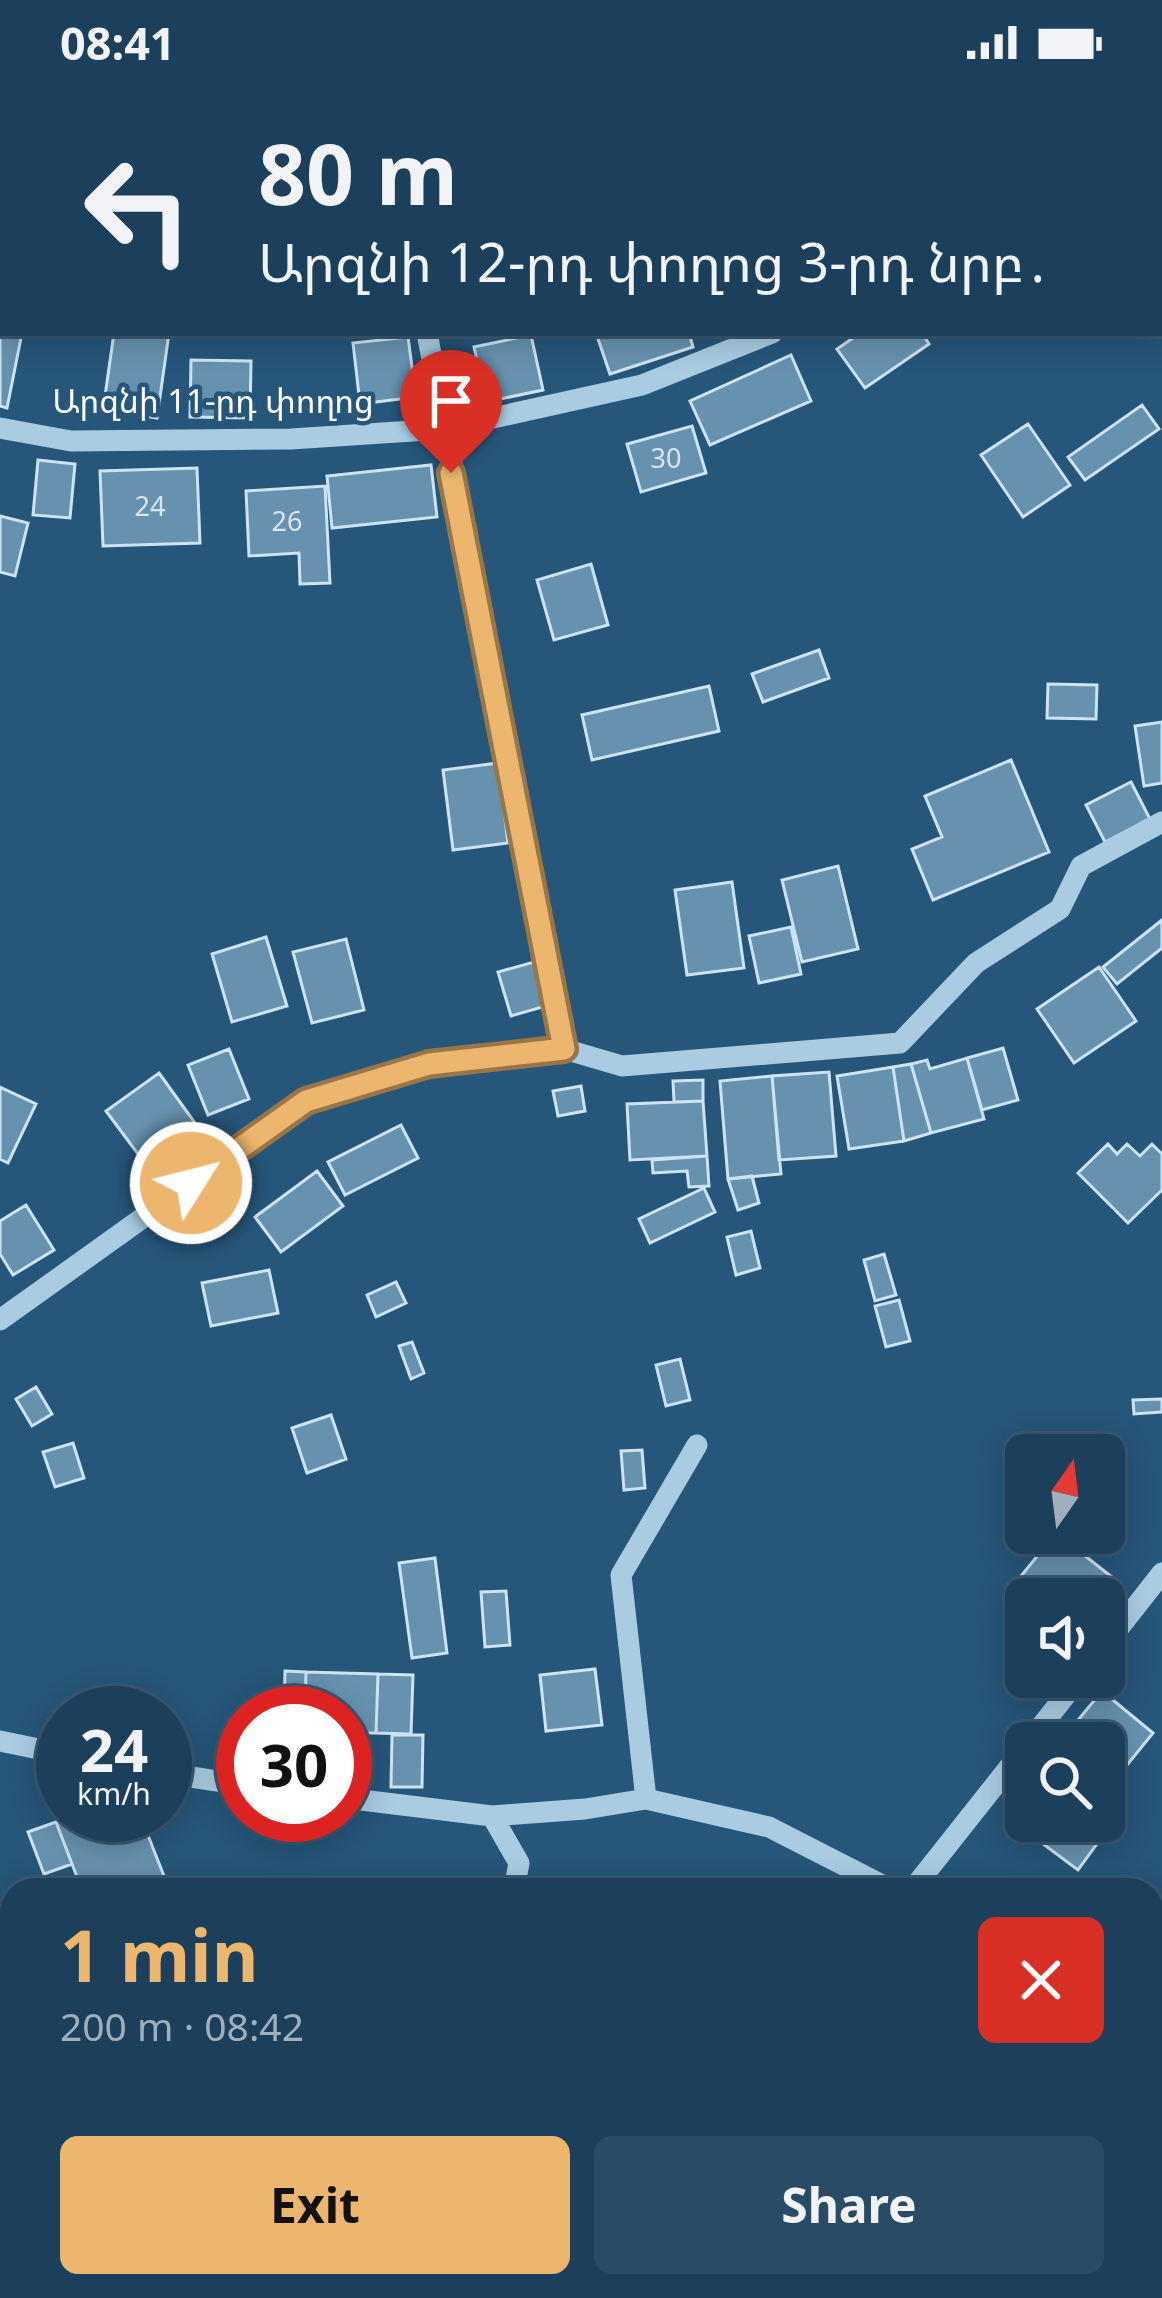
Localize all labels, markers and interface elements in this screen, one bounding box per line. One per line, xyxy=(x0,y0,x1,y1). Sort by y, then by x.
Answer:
text: 08:41 xyxy=(60,12,176,73)
text: 80 m xyxy=(258,115,458,230)
icon: left xyxy=(60,132,216,288)
text: Արզնի 12-րդ փողոց 3-րդ նրբ․ xyxy=(258,224,1051,298)
pin xyxy=(400,350,502,473)
icon: arrive xyxy=(418,368,484,434)
street label: Արզնի 11-րդ փողոց xyxy=(52,378,374,423)
house number: 30 xyxy=(651,439,681,476)
house number: 24 xyxy=(135,487,165,524)
house number: 26 xyxy=(272,502,302,539)
position arrow xyxy=(128,1120,254,1246)
north arrow xyxy=(1005,1434,1125,1554)
map controls xyxy=(1005,1434,1125,1842)
button: sound xyxy=(1005,1578,1125,1698)
speed limit sign: 30 xyxy=(216,1686,372,1842)
text: 24 xyxy=(80,1708,148,1790)
button: search xyxy=(1005,1722,1125,1842)
text: km/h xyxy=(77,1773,151,1814)
text: 1 min xyxy=(60,1905,258,2003)
button: close xyxy=(978,1917,1104,2043)
text: 200 m · 08:42 xyxy=(60,1999,304,2052)
button: Exit xyxy=(60,2136,570,2274)
button: Share xyxy=(594,2136,1104,2274)

